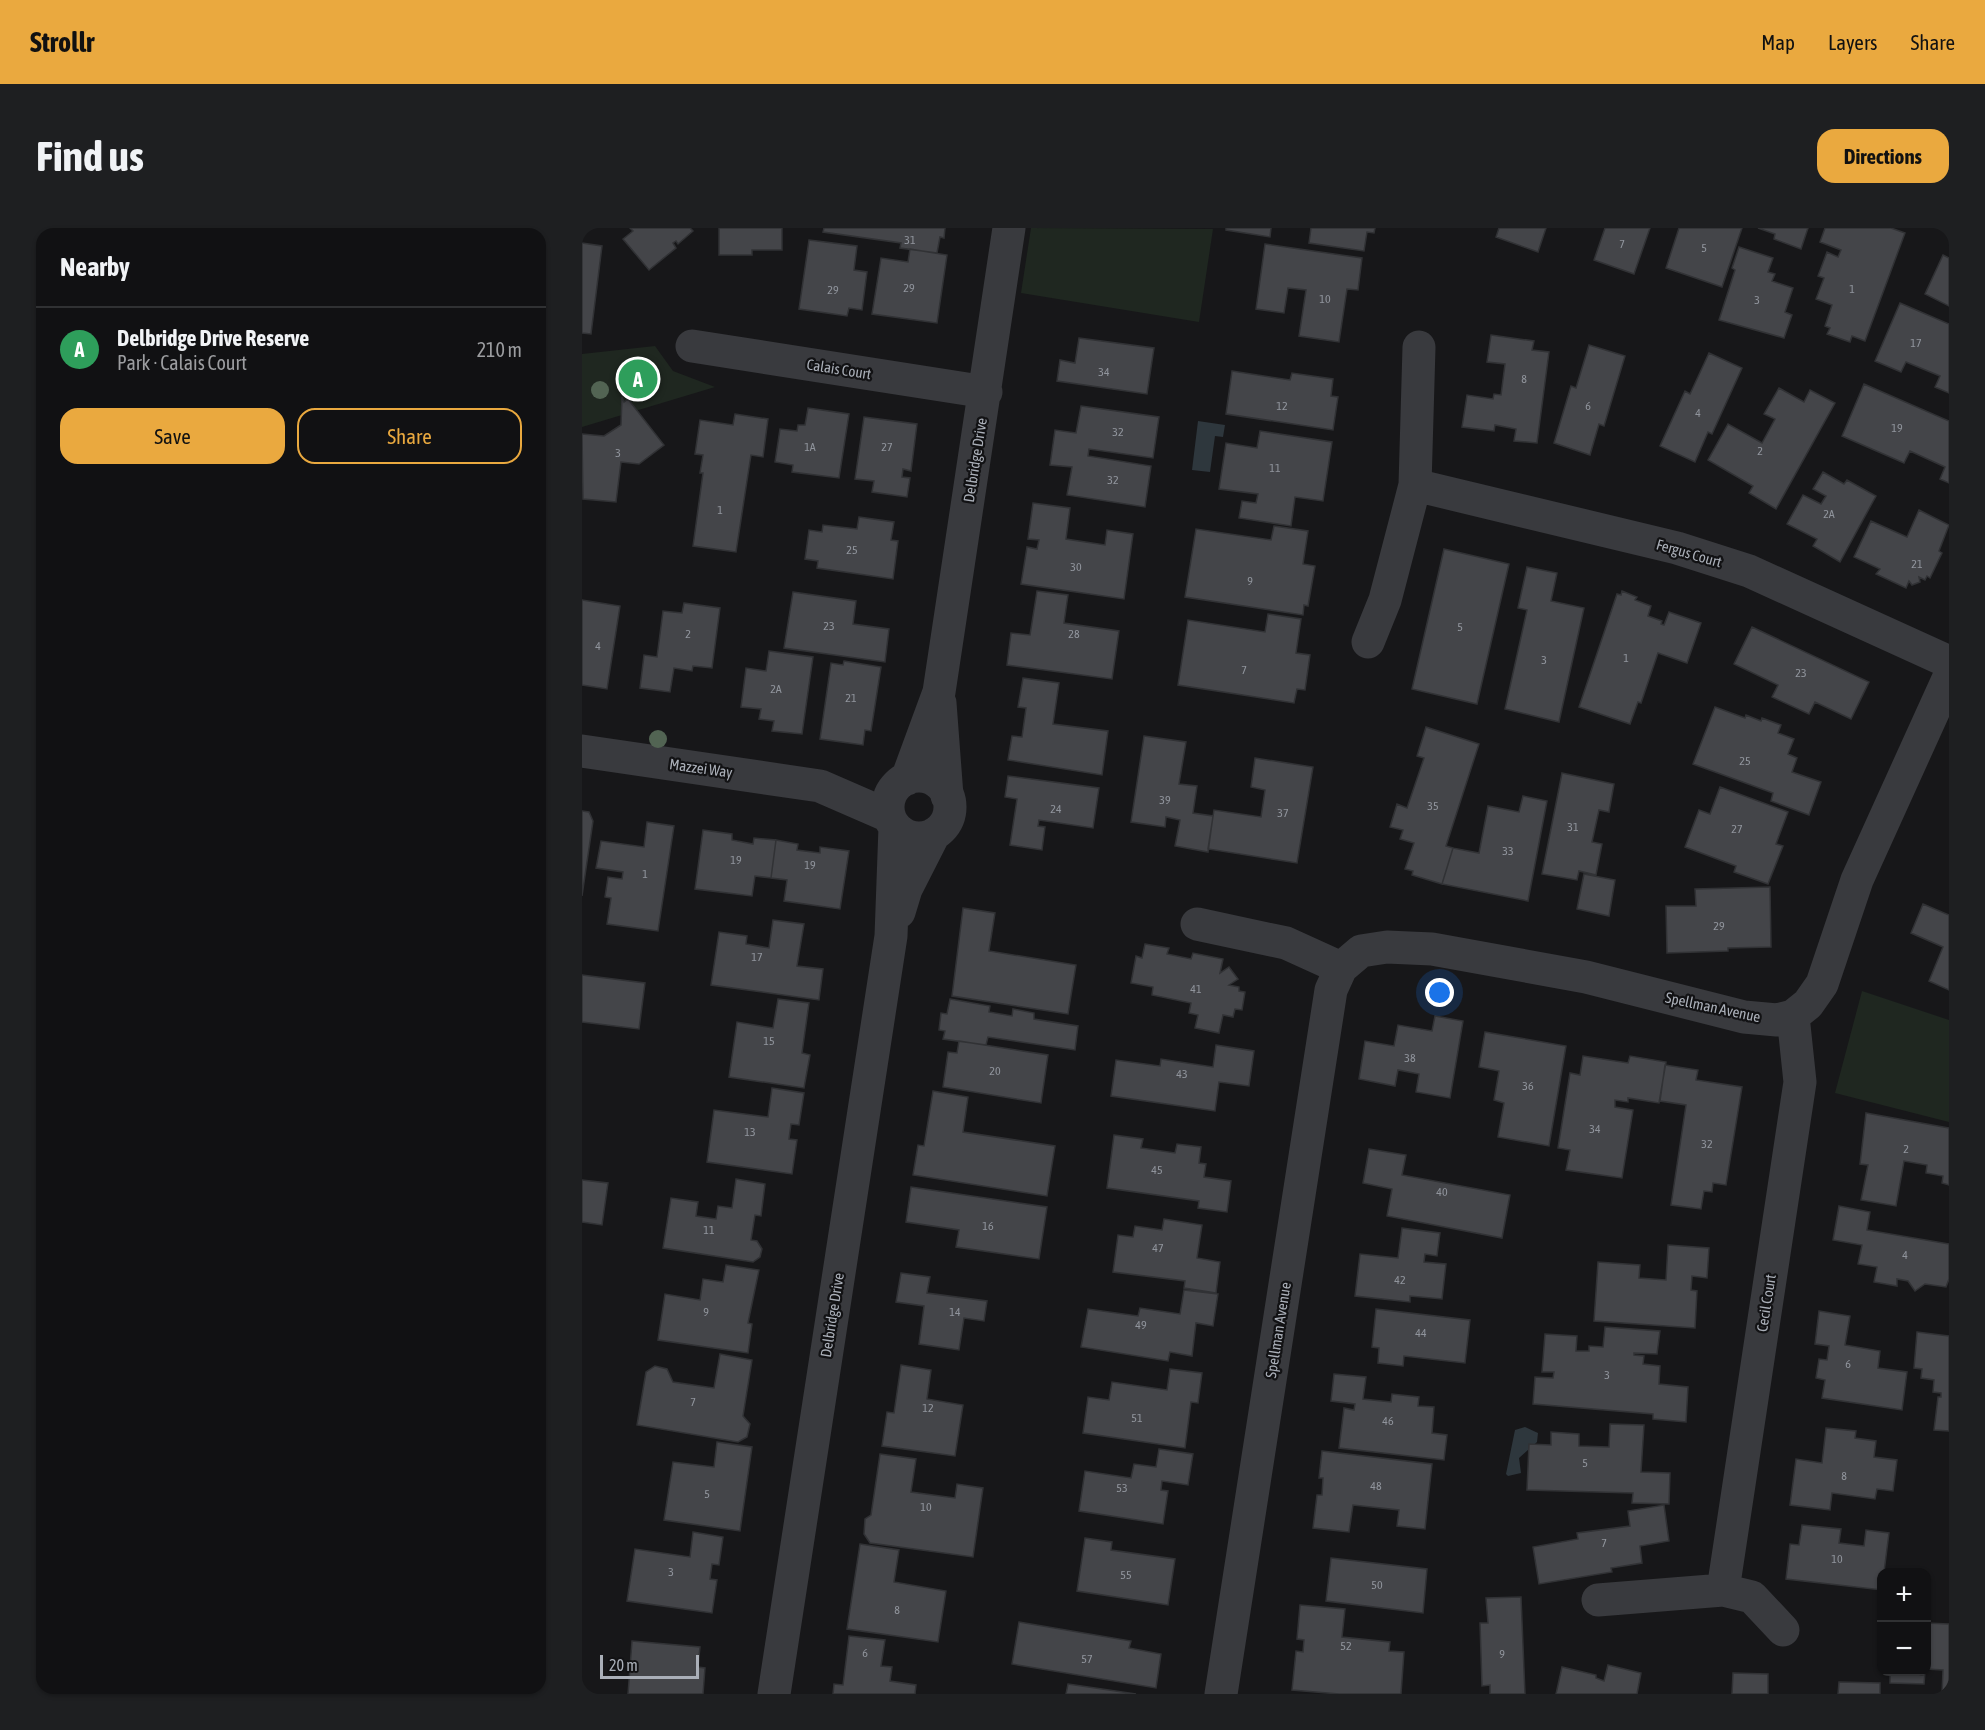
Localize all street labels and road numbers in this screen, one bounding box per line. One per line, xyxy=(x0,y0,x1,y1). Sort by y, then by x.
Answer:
street label: Calais Court xyxy=(806,356,872,382)
street label: Delbridge Drive xyxy=(960,416,990,504)
street label: Fergus Court xyxy=(1654,536,1724,570)
street label: Mazzei Way xyxy=(668,755,734,781)
street label: Spellman Avenue xyxy=(1664,989,1762,1025)
street label: Delbridge Drive xyxy=(817,1271,847,1359)
street label: Cecil Court xyxy=(1753,1273,1779,1333)
street label: Spellman Avenue xyxy=(1262,1281,1294,1379)

